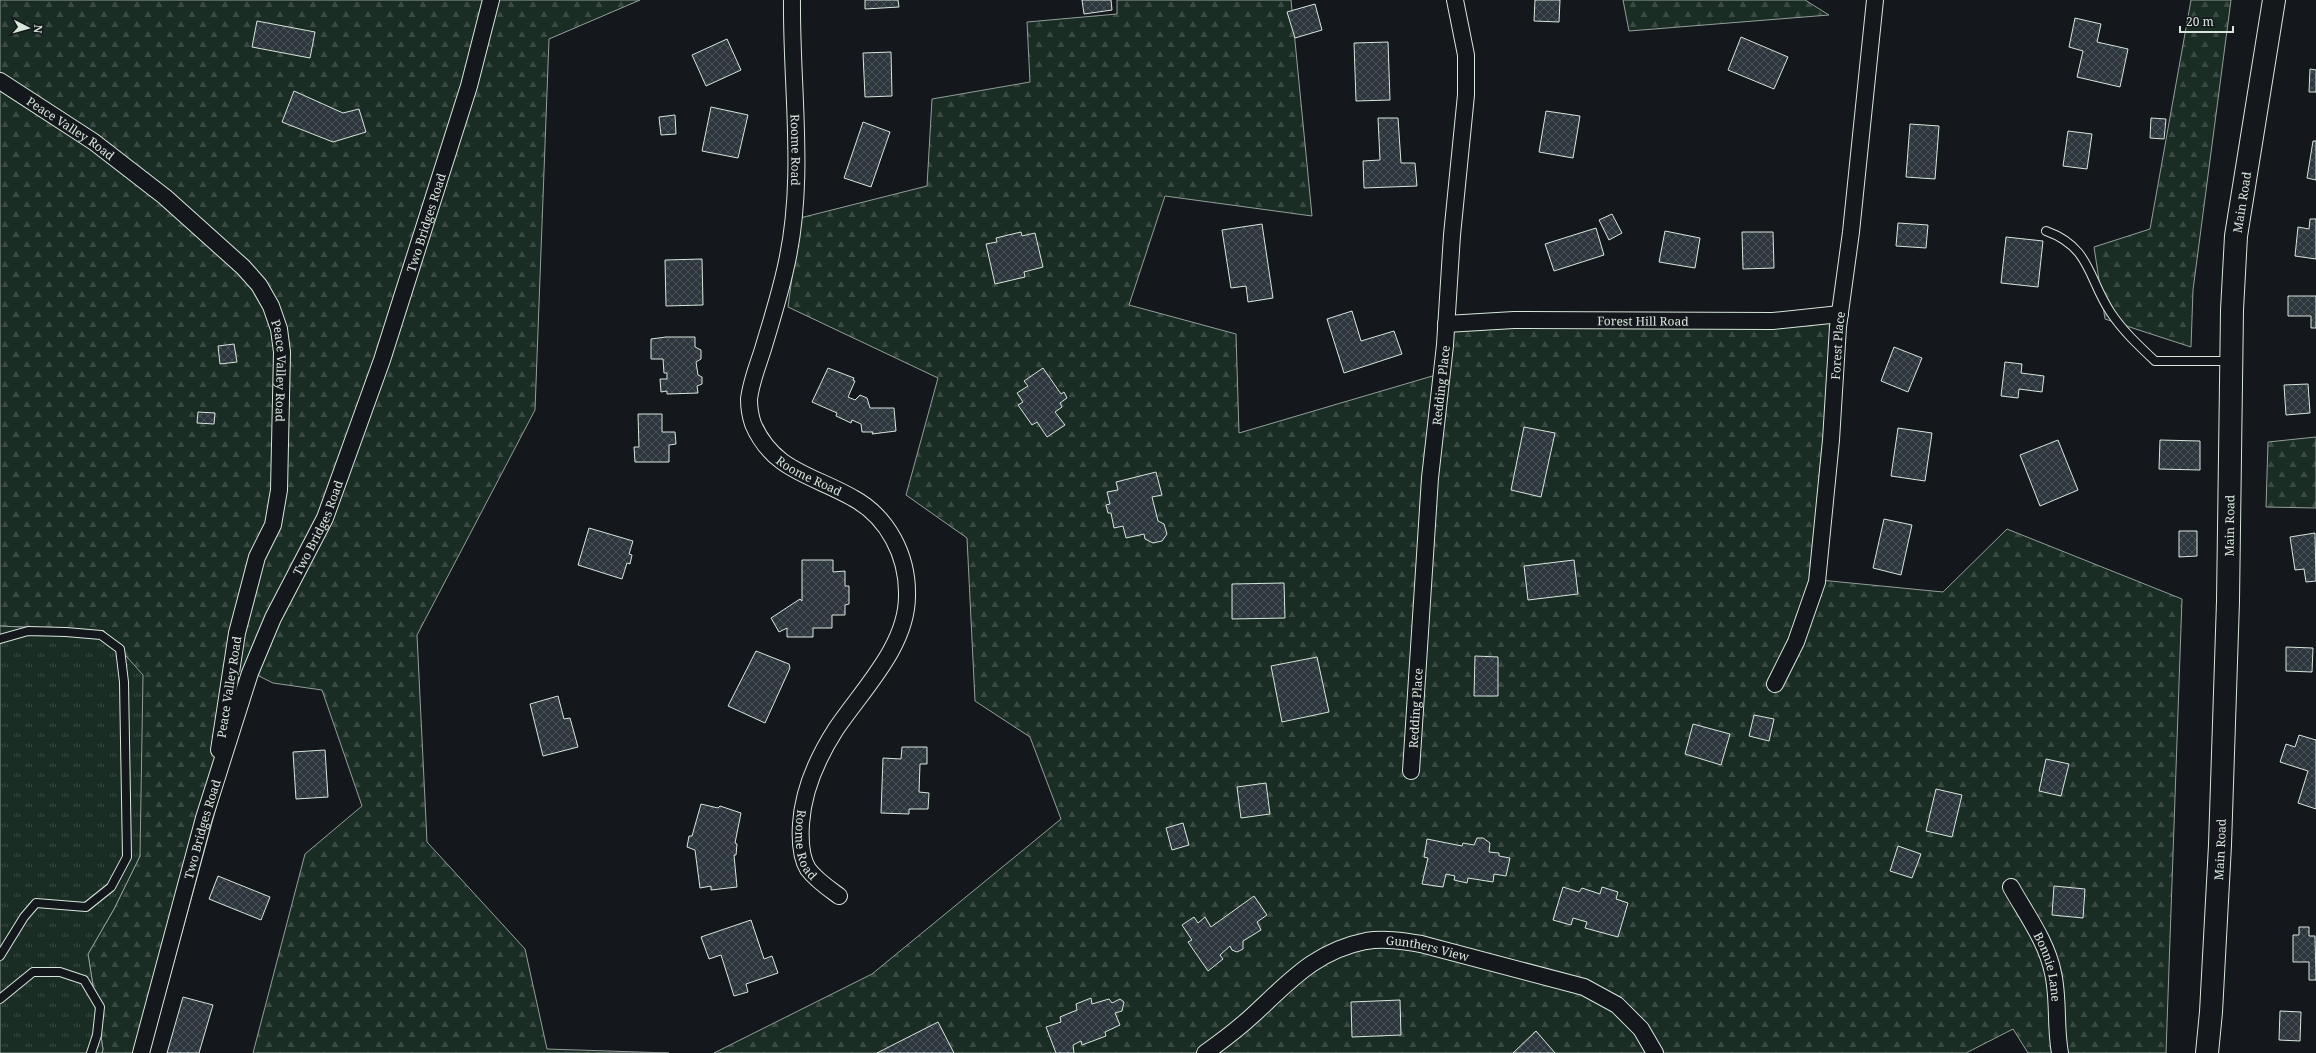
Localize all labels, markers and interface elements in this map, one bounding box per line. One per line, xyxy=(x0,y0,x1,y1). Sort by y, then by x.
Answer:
north arrow xyxy=(8,8,48,48)
scale bar xyxy=(2180,8,2233,34)
text: 20 m xyxy=(2186,13,2214,30)
text: N xyxy=(30,24,46,35)
street label: Peace Valley Road xyxy=(24,92,119,164)
street label: Roome Road xyxy=(787,114,805,187)
street label: Two Bridges Road xyxy=(402,170,450,274)
street label: Main Road xyxy=(2228,170,2255,234)
street label: Forest Place xyxy=(1826,310,1849,380)
street label: Forest Hill Road xyxy=(1597,312,1689,329)
street label: Peace Valley Road xyxy=(268,317,291,423)
street label: Redding Place xyxy=(1428,344,1453,426)
street label: Roome Road xyxy=(773,452,845,500)
street label: Two Bridges Road xyxy=(288,477,347,578)
street label: Main Road xyxy=(2220,494,2238,557)
street label: Peace Valley Road xyxy=(213,634,246,739)
street label: Redding Place xyxy=(1404,668,1426,749)
street label: Two Bridges Road xyxy=(180,777,224,881)
street label: Roome Road xyxy=(792,809,822,884)
street label: Main Road xyxy=(2210,818,2229,881)
street label: Bonnie Lane xyxy=(2030,929,2065,1002)
street label: Gunthers View xyxy=(1385,931,1472,965)

